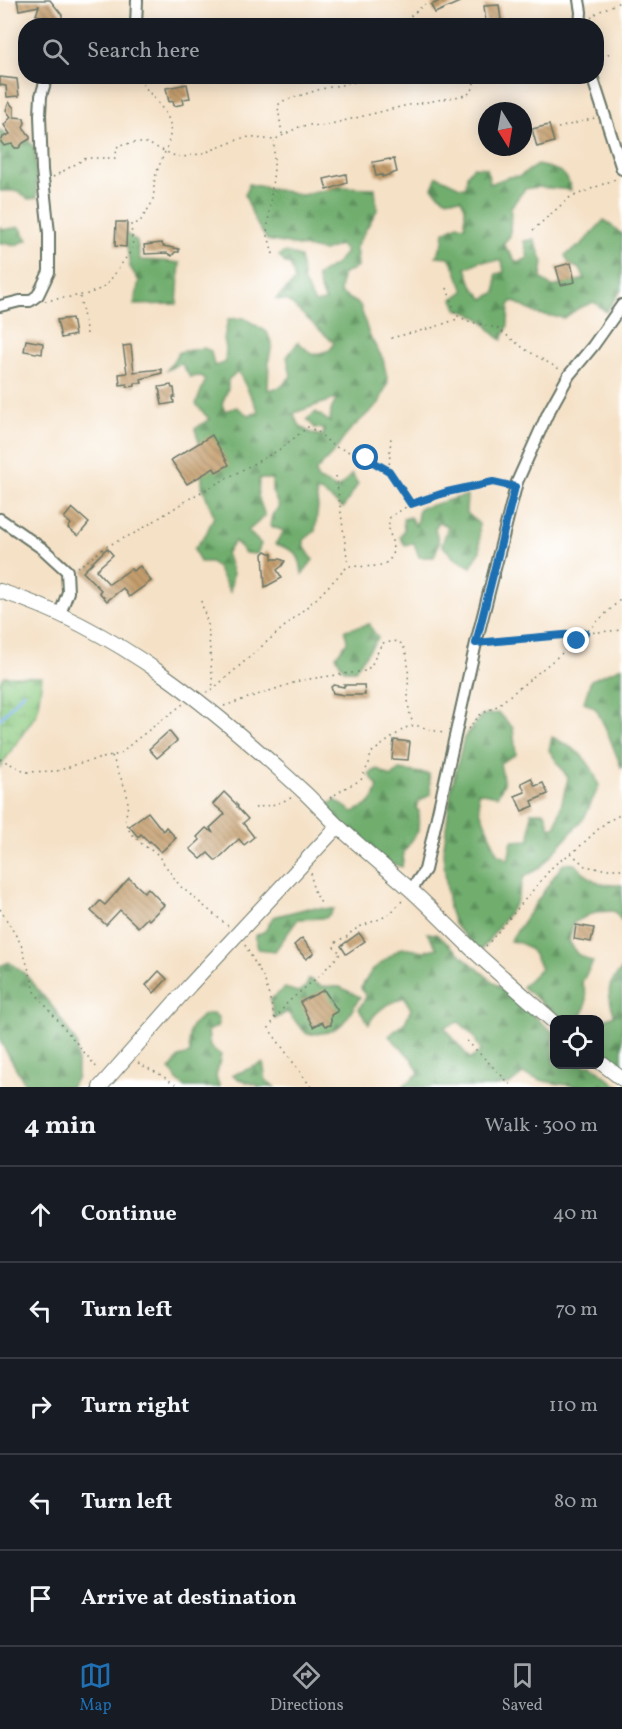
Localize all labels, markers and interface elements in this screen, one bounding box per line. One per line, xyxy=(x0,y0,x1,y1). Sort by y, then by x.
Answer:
search box xyxy=(18,18,604,84)
icon: search xyxy=(39,35,72,68)
text: Search here xyxy=(87,36,200,67)
north arrow xyxy=(478,102,532,156)
route start xyxy=(352,444,378,470)
route end xyxy=(563,627,589,653)
map controls xyxy=(550,1015,604,1069)
button: locate xyxy=(550,1015,604,1069)
text: 4 min xyxy=(24,1108,96,1144)
text: Walk · 300 m xyxy=(485,1112,598,1140)
icon: ahead xyxy=(24,1198,57,1231)
text: Continue xyxy=(81,1199,177,1230)
text: 40 m xyxy=(553,1200,598,1228)
icon: left xyxy=(24,1294,57,1327)
text: Turn left xyxy=(81,1295,172,1326)
text: 70 m xyxy=(555,1296,598,1324)
icon: right xyxy=(24,1390,57,1423)
text: Turn right xyxy=(81,1391,189,1422)
text: 110 m xyxy=(549,1392,598,1420)
icon: left xyxy=(24,1486,57,1519)
text: Turn left xyxy=(81,1487,172,1518)
text: 80 m xyxy=(554,1488,598,1516)
icon: arrive xyxy=(24,1582,57,1615)
text: Arrive at destination xyxy=(81,1583,297,1614)
tab: Map xyxy=(79,1659,112,1717)
tab: Directions xyxy=(270,1659,344,1717)
tab: Saved xyxy=(502,1659,543,1717)

